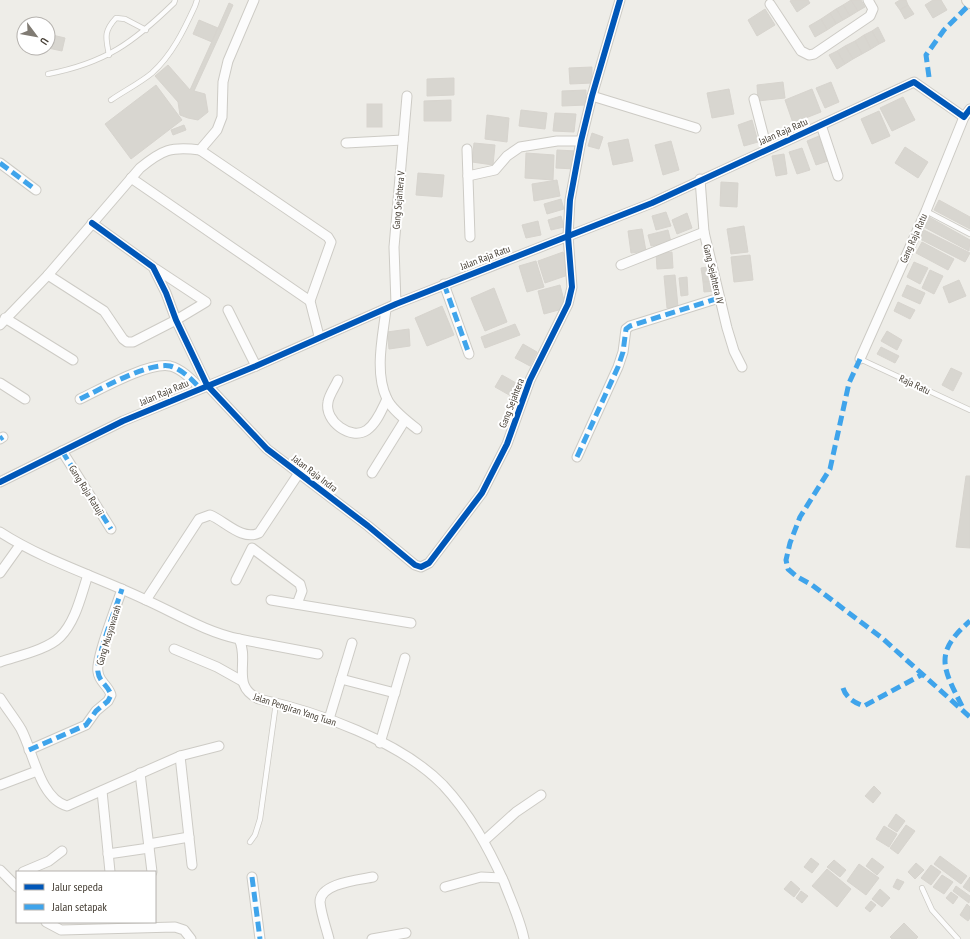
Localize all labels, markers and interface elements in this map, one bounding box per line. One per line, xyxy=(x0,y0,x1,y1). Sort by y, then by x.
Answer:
north arrow xyxy=(16,16,56,56)
text: U xyxy=(37,35,52,48)
street label: Jalan Raja Ratu xyxy=(756,115,810,148)
street label: Gang Sejahtera V xyxy=(389,170,408,230)
street label: Gang Raja Ratu xyxy=(897,211,930,265)
street label: Jalan Raja Ratu xyxy=(458,242,512,273)
street label: Gang Sejahtera IV xyxy=(700,243,727,306)
street label: Raja Ratu xyxy=(897,372,932,397)
street label: Jalan Raja Ratu xyxy=(137,376,191,409)
street label: Gang Sejahtera xyxy=(496,376,527,430)
street label: Jalan Raja Indra xyxy=(288,451,340,495)
street label: Gang Raja Ratuji xyxy=(66,463,107,518)
street label: Gang Musyawarah xyxy=(93,603,124,667)
street label: Jalan Pengiran Yang Tuan xyxy=(251,690,338,729)
legend xyxy=(16,871,156,923)
text: Jalur sepeda xyxy=(51,879,103,894)
text: Jalan setapak xyxy=(51,899,107,914)

